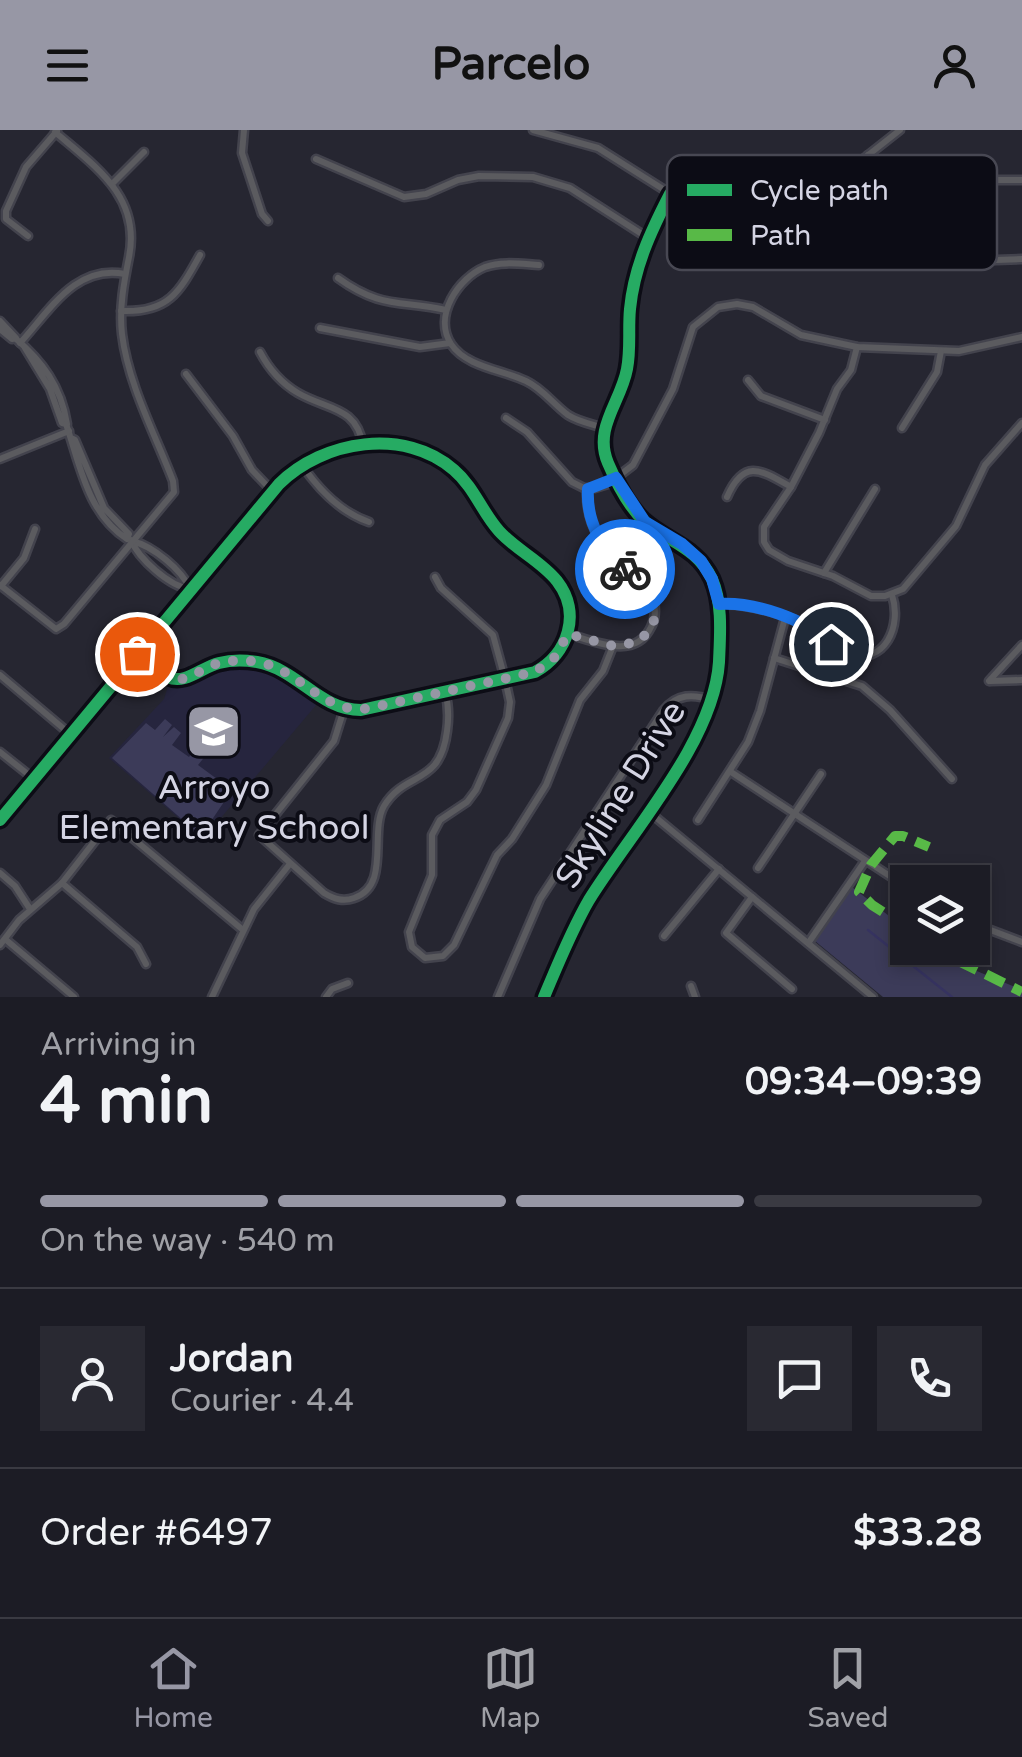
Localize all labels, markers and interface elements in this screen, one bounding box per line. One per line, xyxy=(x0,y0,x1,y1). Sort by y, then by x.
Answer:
icon: menu xyxy=(40,38,95,93)
text: Parcelo xyxy=(432,38,590,92)
icon: person xyxy=(927,38,982,93)
legend xyxy=(667,155,997,270)
text: Cycle path xyxy=(750,174,889,208)
text: Path xyxy=(750,219,811,253)
courier xyxy=(575,519,675,619)
icon: bike xyxy=(598,542,653,597)
pin xyxy=(789,602,874,687)
pin xyxy=(95,612,180,697)
icon: home xyxy=(804,617,859,672)
icon: bag xyxy=(110,627,165,682)
street label: Skyline Drive xyxy=(547,693,695,896)
school or university icon: Arroyo Elementary School xyxy=(184,701,244,761)
place label: Arroyo Elementary School xyxy=(59,767,369,849)
map controls xyxy=(890,865,990,965)
button: layers xyxy=(890,865,990,965)
text: Arriving in xyxy=(40,1026,197,1064)
text: 09:34–09:39 xyxy=(745,1059,982,1105)
text: 4 min xyxy=(40,1062,213,1141)
text: On the way · 540 m xyxy=(40,1222,335,1260)
button: person xyxy=(40,1326,145,1431)
button: chat xyxy=(747,1326,852,1431)
button: phone xyxy=(877,1326,982,1431)
text: Jordan xyxy=(170,1336,293,1382)
text: Courier · 4.4 xyxy=(170,1382,354,1420)
text: Order #6497 xyxy=(40,1510,273,1556)
text: $33.28 xyxy=(853,1510,982,1556)
tab: Home xyxy=(134,1641,213,1735)
tab: Map xyxy=(480,1641,540,1735)
tab: Saved xyxy=(808,1641,888,1735)

